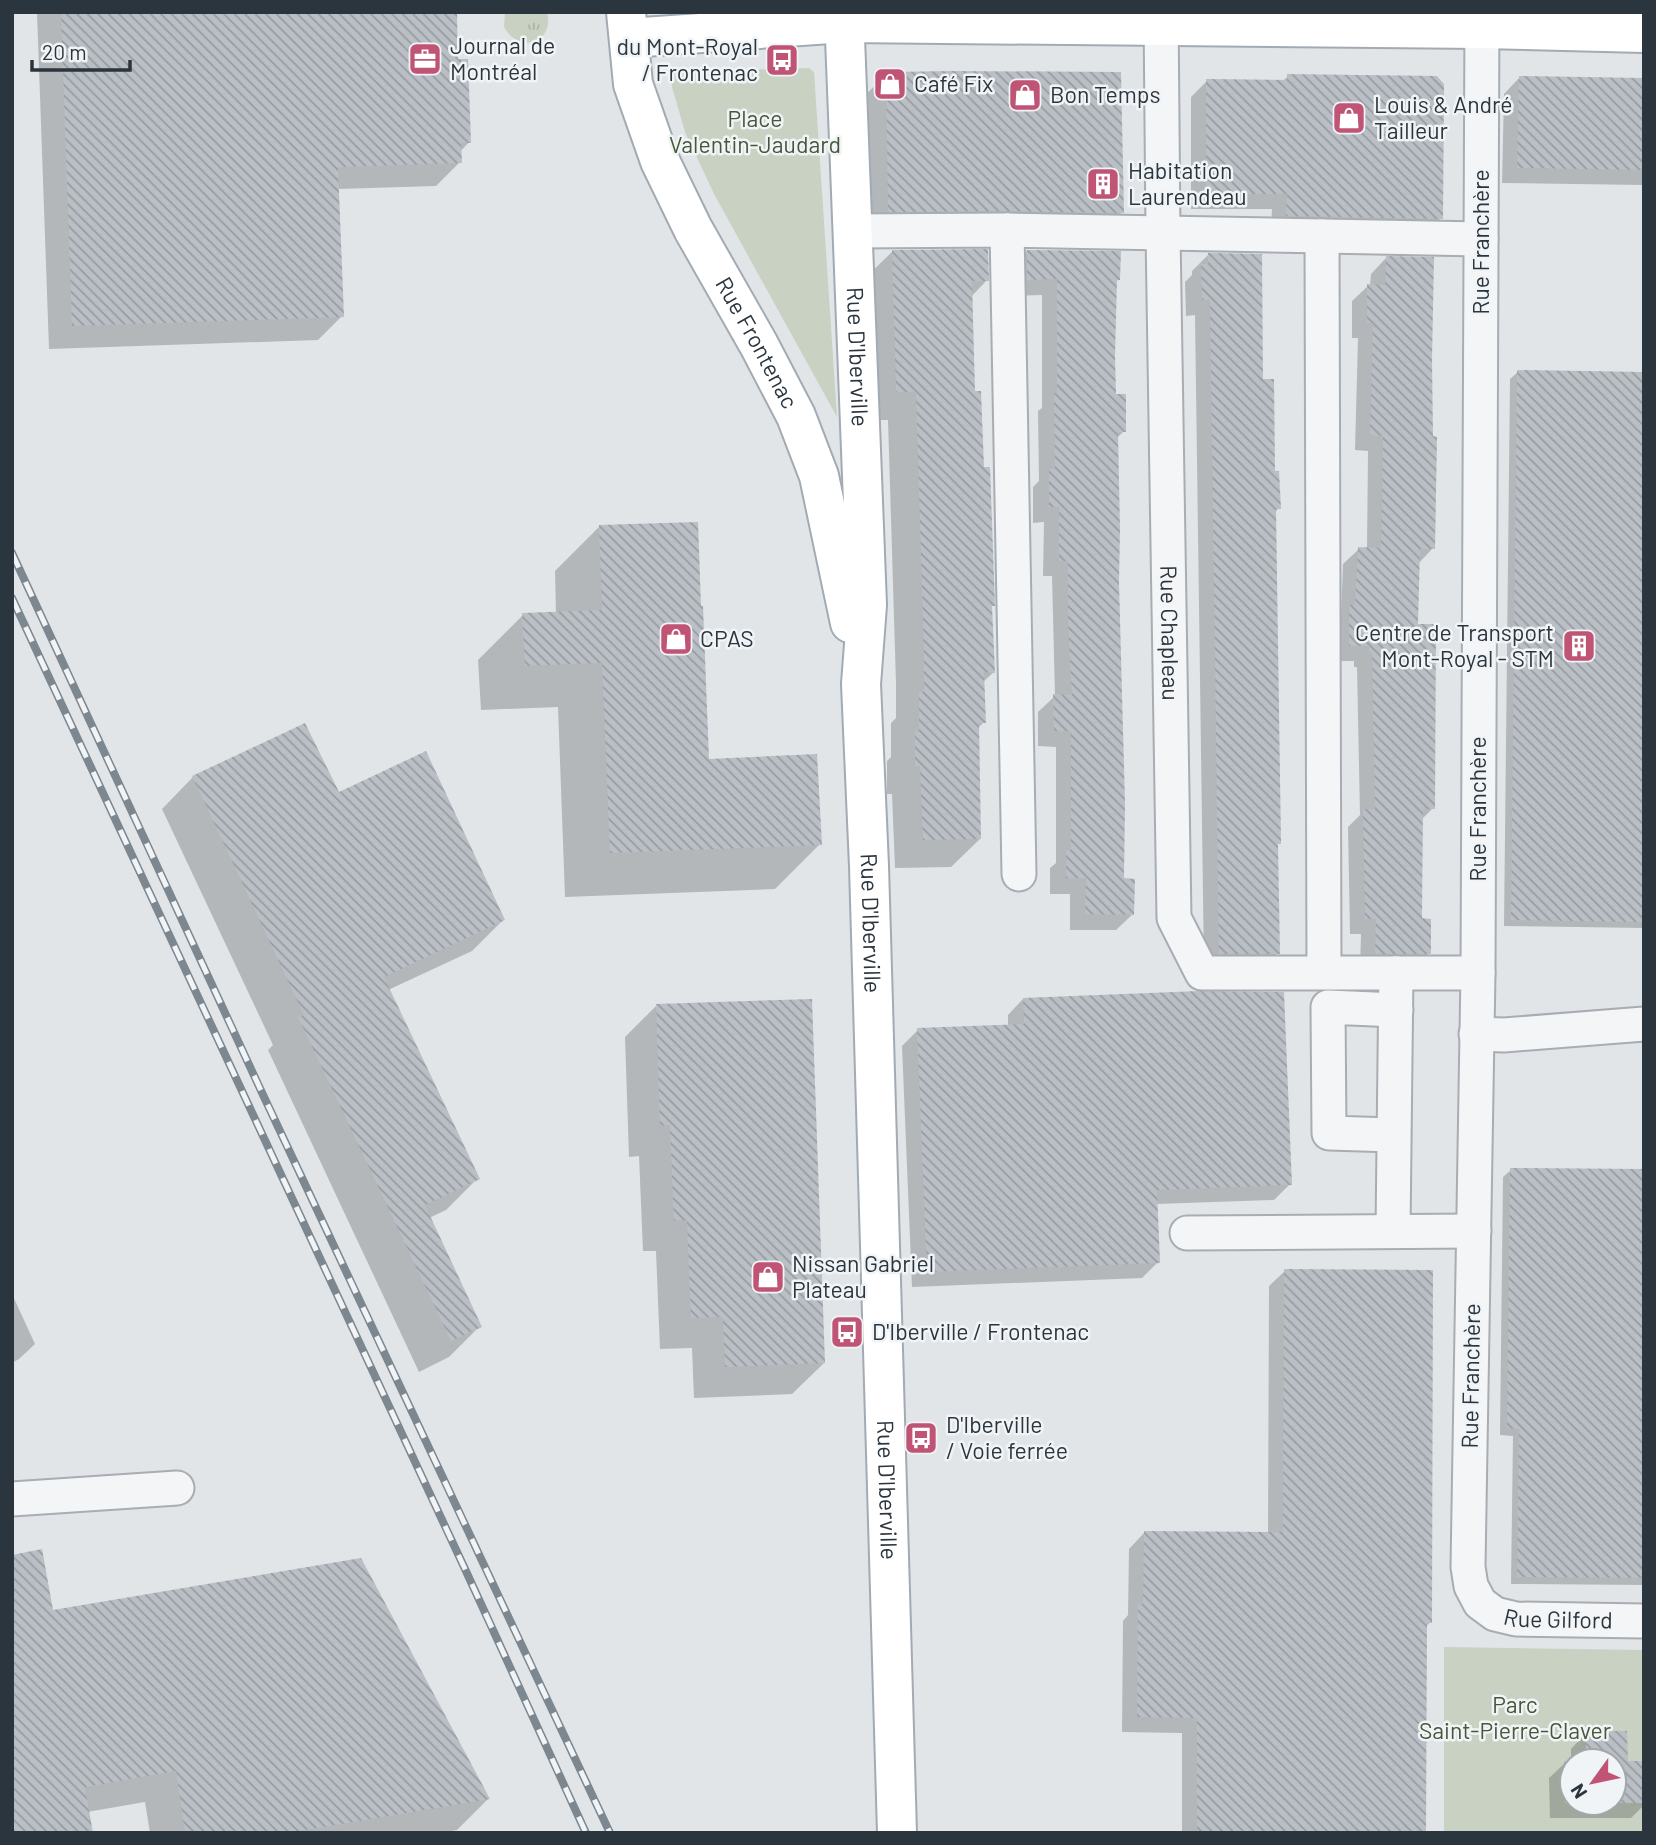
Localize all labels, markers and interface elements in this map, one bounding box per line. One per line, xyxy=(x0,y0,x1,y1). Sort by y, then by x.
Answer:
scale bar xyxy=(32,28,130,72)
place label: Journal de Montréal xyxy=(450,31,555,85)
place label: du Mont-Royal / Frontenac xyxy=(617,32,758,86)
text: 20 m xyxy=(42,39,87,64)
office icon: Journal de Montréal xyxy=(406,40,444,78)
bus stop icon: du Mont-Royal / Frontenac xyxy=(763,41,801,79)
shop icon: Café Fix xyxy=(871,65,909,103)
place label: Café Fix xyxy=(914,69,993,97)
shop icon: Bon Temps xyxy=(1006,76,1044,114)
place label: Bon Temps xyxy=(1050,80,1160,108)
place label: Louis & André Tailleur xyxy=(1374,90,1512,144)
shop icon: Louis & André Tailleur xyxy=(1330,99,1368,137)
park label: Place Valentin-Jaudard xyxy=(669,104,841,158)
place label: Habitation Laurendeau xyxy=(1128,156,1247,210)
building icon: Habitation Laurendeau xyxy=(1084,165,1122,203)
street label: Rue Franchère xyxy=(1466,169,1494,315)
street label: Rue Frontenac xyxy=(710,272,805,413)
street label: Rue D'Iberville xyxy=(842,286,875,427)
street label: Rue Chapleau xyxy=(1155,565,1186,701)
place label: Centre de Transport Mont-Royal - STM xyxy=(1355,618,1554,672)
shop icon: CPAS xyxy=(657,620,695,658)
place label: CPAS xyxy=(700,624,754,652)
building icon: Centre de Transport Mont-Royal - STM xyxy=(1560,627,1598,665)
street label: Rue Franchère xyxy=(1463,736,1491,882)
street label: Rue D'Iberville xyxy=(855,853,888,993)
place label: Nissan Gabriel Plateau xyxy=(792,1249,934,1303)
shop icon: Nissan Gabriel Plateau xyxy=(749,1258,787,1296)
street label: Rue Franchère xyxy=(1455,1303,1485,1449)
bus stop icon: D'Iberville / Frontenac xyxy=(828,1313,866,1351)
place label: D'Iberville / Frontenac xyxy=(872,1317,1089,1345)
place label: D'Iberville / Voie ferrée xyxy=(946,1410,1068,1464)
bus stop icon: D'Iberville / Voie ferrée xyxy=(902,1419,940,1457)
street label: Rue D'Iberville xyxy=(872,1420,904,1560)
street label: Rue Gilford xyxy=(1501,1602,1613,1634)
park label: Parc Saint-Pierre-Claver xyxy=(1419,1690,1612,1744)
north arrow xyxy=(1558,1747,1628,1817)
text: N xyxy=(1565,1780,1591,1803)

